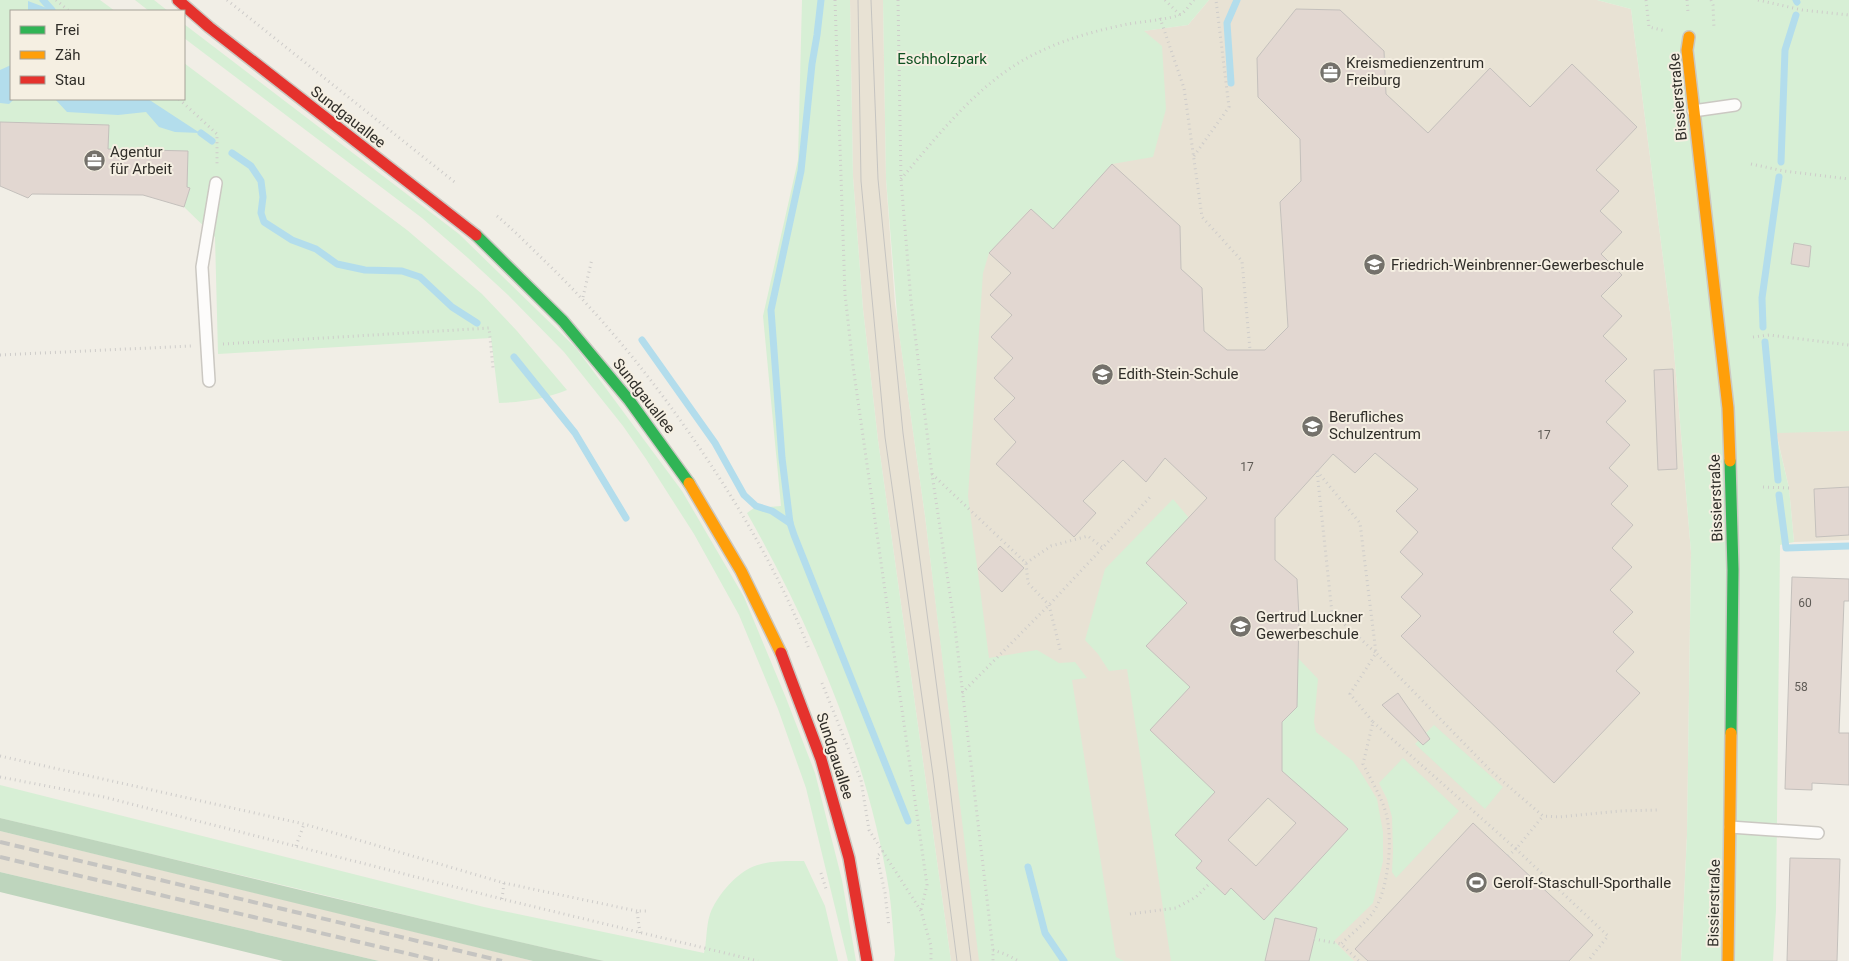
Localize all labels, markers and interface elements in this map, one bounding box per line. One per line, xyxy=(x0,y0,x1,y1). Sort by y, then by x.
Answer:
legend xyxy=(10,10,185,100)
text: Frei xyxy=(55,21,80,39)
text: Zäh xyxy=(55,46,80,64)
park label: Eschholzpark xyxy=(897,50,987,68)
street label: Bissierstraße xyxy=(1665,53,1691,141)
place label: Kreismedienzentrum Freiburg xyxy=(1346,54,1484,89)
office icon: Kreismedienzentrum Freiburg xyxy=(1318,60,1342,84)
text: Stau xyxy=(55,71,85,89)
street label: Sundgauallee xyxy=(307,82,389,152)
place label: Agentur für Arbeit xyxy=(110,143,172,178)
office icon: Agentur für Arbeit xyxy=(82,149,106,173)
school or university icon: Friedrich-Weinbrenner-Gewerbeschule xyxy=(1363,253,1387,277)
place label: Friedrich-Weinbrenner-Gewerbeschule xyxy=(1391,256,1644,274)
street label: Sundgauallee xyxy=(609,355,679,437)
school or university icon: Edith-Stein-Schule xyxy=(1090,362,1114,386)
place label: Edith-Stein-Schule xyxy=(1118,365,1239,383)
place label: Berufliches Schulzentrum xyxy=(1329,408,1421,443)
school or university icon: Berufliches Schulzentrum xyxy=(1301,414,1325,438)
house number: 17 xyxy=(1537,428,1551,442)
street label: Bissierstraße xyxy=(1705,454,1727,542)
house number: 17 xyxy=(1240,460,1254,474)
house number: 60 xyxy=(1798,596,1812,610)
place label: Gertrud Luckner Gewerbeschule xyxy=(1256,608,1363,643)
school or university icon: Gertrud Luckner Gewerbeschule xyxy=(1228,614,1252,638)
house number: 58 xyxy=(1794,680,1808,694)
street label: Sundgauallee xyxy=(813,710,857,802)
street label: Bissierstraße xyxy=(1704,859,1724,947)
sports icon: Gerolf-Staschull-Sporthalle xyxy=(1465,871,1489,895)
place label: Gerolf-Staschull-Sporthalle xyxy=(1493,874,1671,892)

